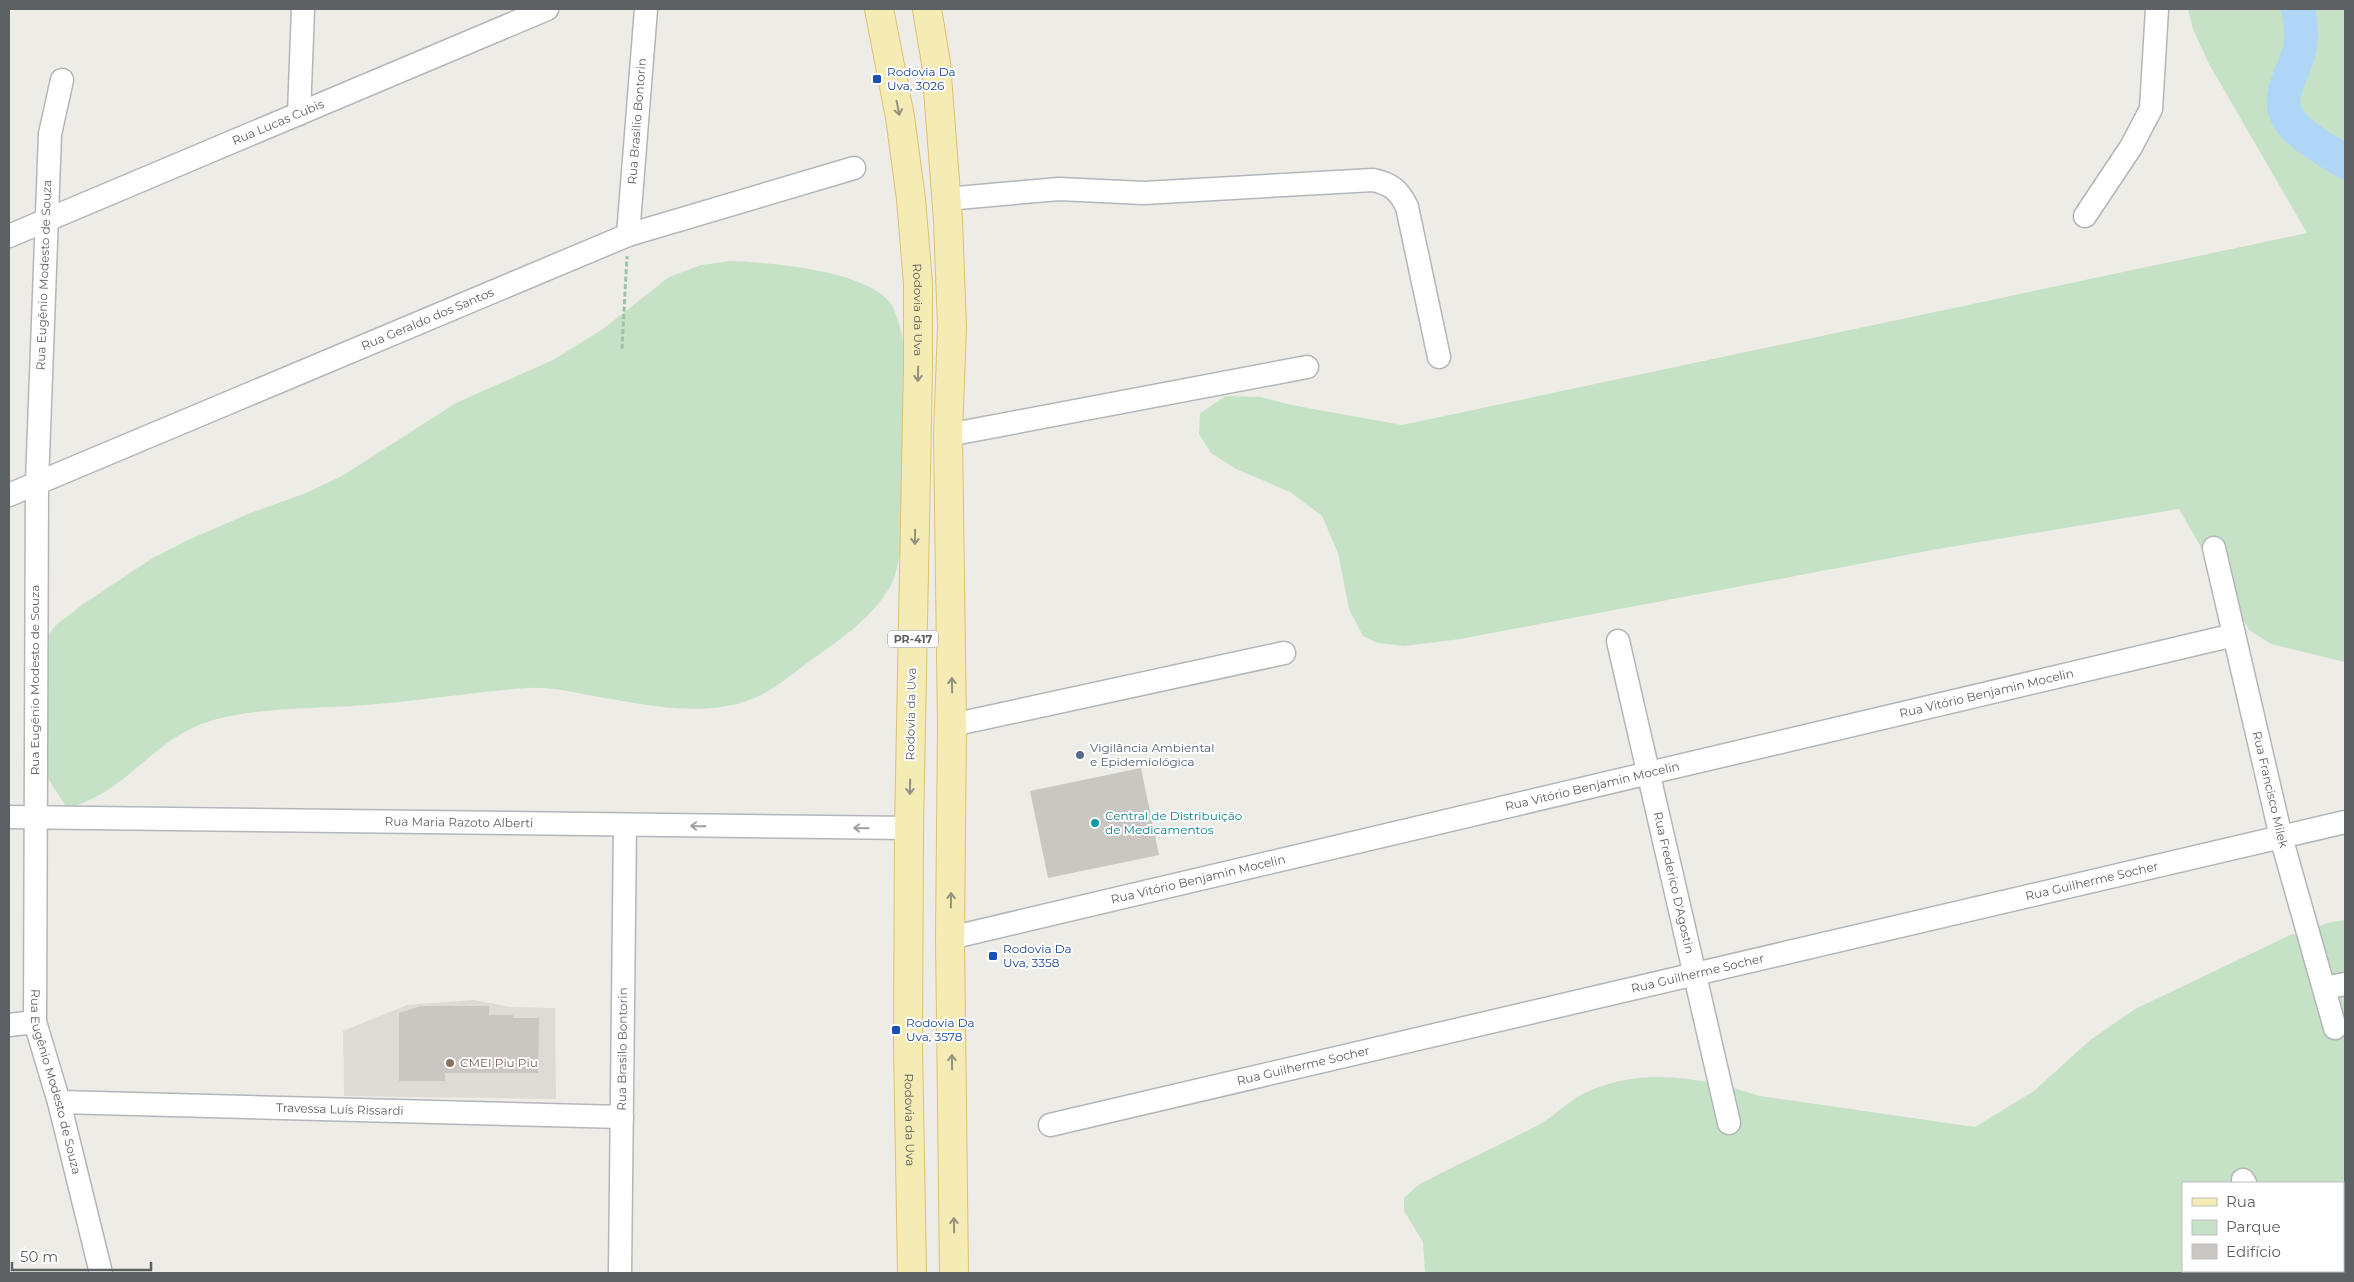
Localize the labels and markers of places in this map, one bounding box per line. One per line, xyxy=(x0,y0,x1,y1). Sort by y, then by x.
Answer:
place label: Rodovia Da Uva, 3026 xyxy=(887,64,956,93)
marker: Rodovia Da Uva, 3026 xyxy=(871,73,883,85)
place label: Vigilância Ambiental e Epidemiológica xyxy=(1090,740,1214,769)
marker: Vigilância Ambiental e Epidemiológica xyxy=(1074,749,1086,761)
place label: Central de Distribuição de Medicamentos xyxy=(1105,808,1242,837)
marker: Central de Distribuição de Medicamentos xyxy=(1089,817,1101,829)
place label: Rodovia Da Uva, 3358 xyxy=(1003,941,1072,970)
marker: Rodovia Da Uva, 3358 xyxy=(987,950,999,962)
place label: Rodovia Da Uva, 3578 xyxy=(906,1015,975,1044)
marker: Rodovia Da Uva, 3578 xyxy=(890,1024,902,1036)
place label: CMEI Piu Piu xyxy=(460,1055,538,1070)
marker: CMEI Piu Piu xyxy=(444,1057,456,1069)

